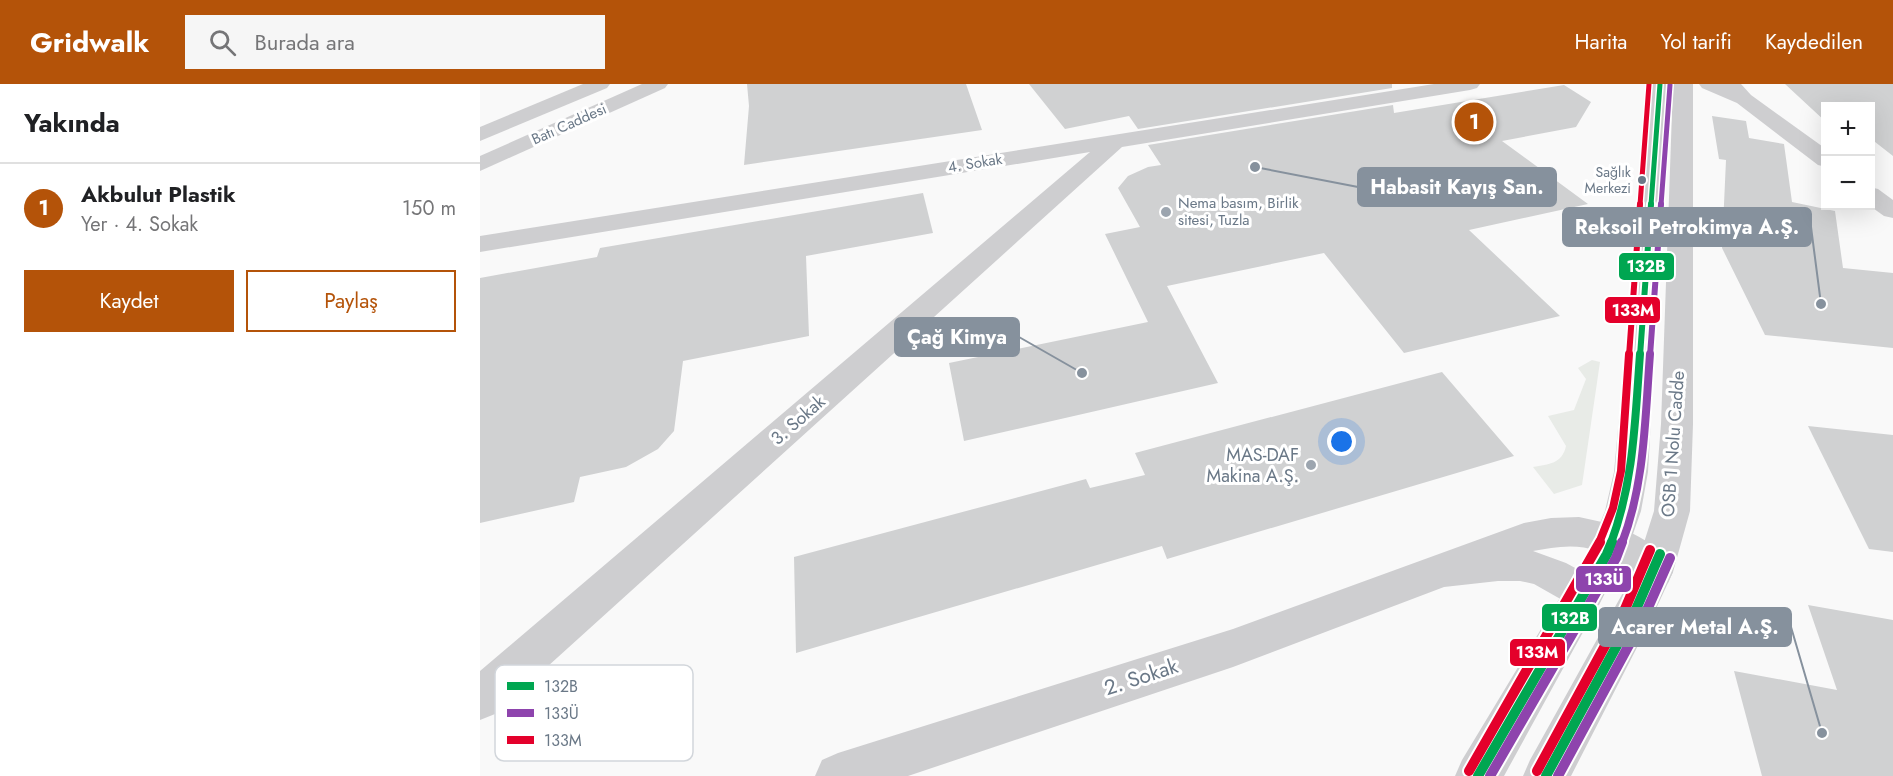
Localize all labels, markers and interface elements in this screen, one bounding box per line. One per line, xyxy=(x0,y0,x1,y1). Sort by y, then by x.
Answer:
search box xyxy=(185,15,605,69)
text: Gridwalk xyxy=(30,22,149,63)
icon: search xyxy=(206,26,239,59)
text: Burada ara xyxy=(254,26,355,58)
text: Harita xyxy=(1575,27,1627,57)
text: Yol tarifi xyxy=(1660,27,1732,57)
text: Kaydedilen xyxy=(1765,27,1863,57)
street label: Batı Caddesi xyxy=(528,98,610,150)
pin: 1 xyxy=(1454,99,1494,144)
map controls xyxy=(1821,102,1875,210)
button: + xyxy=(1821,102,1875,156)
text: Yakında xyxy=(24,104,120,142)
street label: 4. Sokak xyxy=(946,148,1004,178)
button: − xyxy=(1821,156,1875,210)
place label: Sağlık Merkezi xyxy=(1585,162,1632,198)
callout: Habasit Kayış San. xyxy=(1358,168,1556,206)
text: Habasit Kayış San. xyxy=(1370,173,1544,202)
marker: Sağlık Merkezi xyxy=(1636,174,1648,186)
text: Akbulut Plastik xyxy=(81,178,236,210)
place label: Nema basım, Birlik sitesi, Tuzla xyxy=(1178,192,1299,231)
text: 1 xyxy=(38,194,49,223)
text: 150 m xyxy=(402,194,456,223)
marker: Nema basım, Birlik sitesi, Tuzla xyxy=(1159,205,1173,219)
callout: Reksoil Petrokimya A.Ş. xyxy=(1563,208,1811,246)
text: Yer · 4. Sokak xyxy=(81,210,198,239)
text: Reksoil Petrokimya A.Ş. xyxy=(1575,213,1799,242)
line badge: 132B xyxy=(1618,252,1675,281)
text: 132B xyxy=(1626,255,1666,278)
button: Kaydet xyxy=(24,270,234,332)
button: Paylaş xyxy=(246,270,456,332)
line badge: 133M xyxy=(1604,296,1661,324)
text: 133M xyxy=(1612,299,1654,322)
callout: Çağ Kimya xyxy=(895,318,1019,356)
text: Çağ Kimya xyxy=(907,323,1007,352)
street label: OSB 1 Nolu Cadde xyxy=(1655,370,1691,518)
street label: 3. Sokak xyxy=(765,389,831,451)
your location xyxy=(1327,427,1356,456)
place label: MAS-DAF Makina A.Ş. xyxy=(1207,442,1299,489)
marker: MAS-DAF Makina A.Ş. xyxy=(1304,458,1318,472)
line badge: 133Ü xyxy=(1575,565,1632,593)
text: 133Ü xyxy=(1584,568,1624,591)
line badge: 132B xyxy=(1541,603,1598,632)
text: 132B xyxy=(1550,607,1590,630)
callout: Acarer Metal A.Ş. xyxy=(1599,608,1791,646)
text: Acarer Metal A.Ş. xyxy=(1610,613,1779,642)
line badge: 133M xyxy=(1509,638,1566,667)
text: 133M xyxy=(1516,641,1558,664)
street label: 2. Sokak xyxy=(1100,651,1183,703)
legend xyxy=(495,665,693,761)
text: 132B xyxy=(544,675,578,698)
text: 133Ü xyxy=(544,702,579,725)
text: 133M xyxy=(544,729,582,752)

